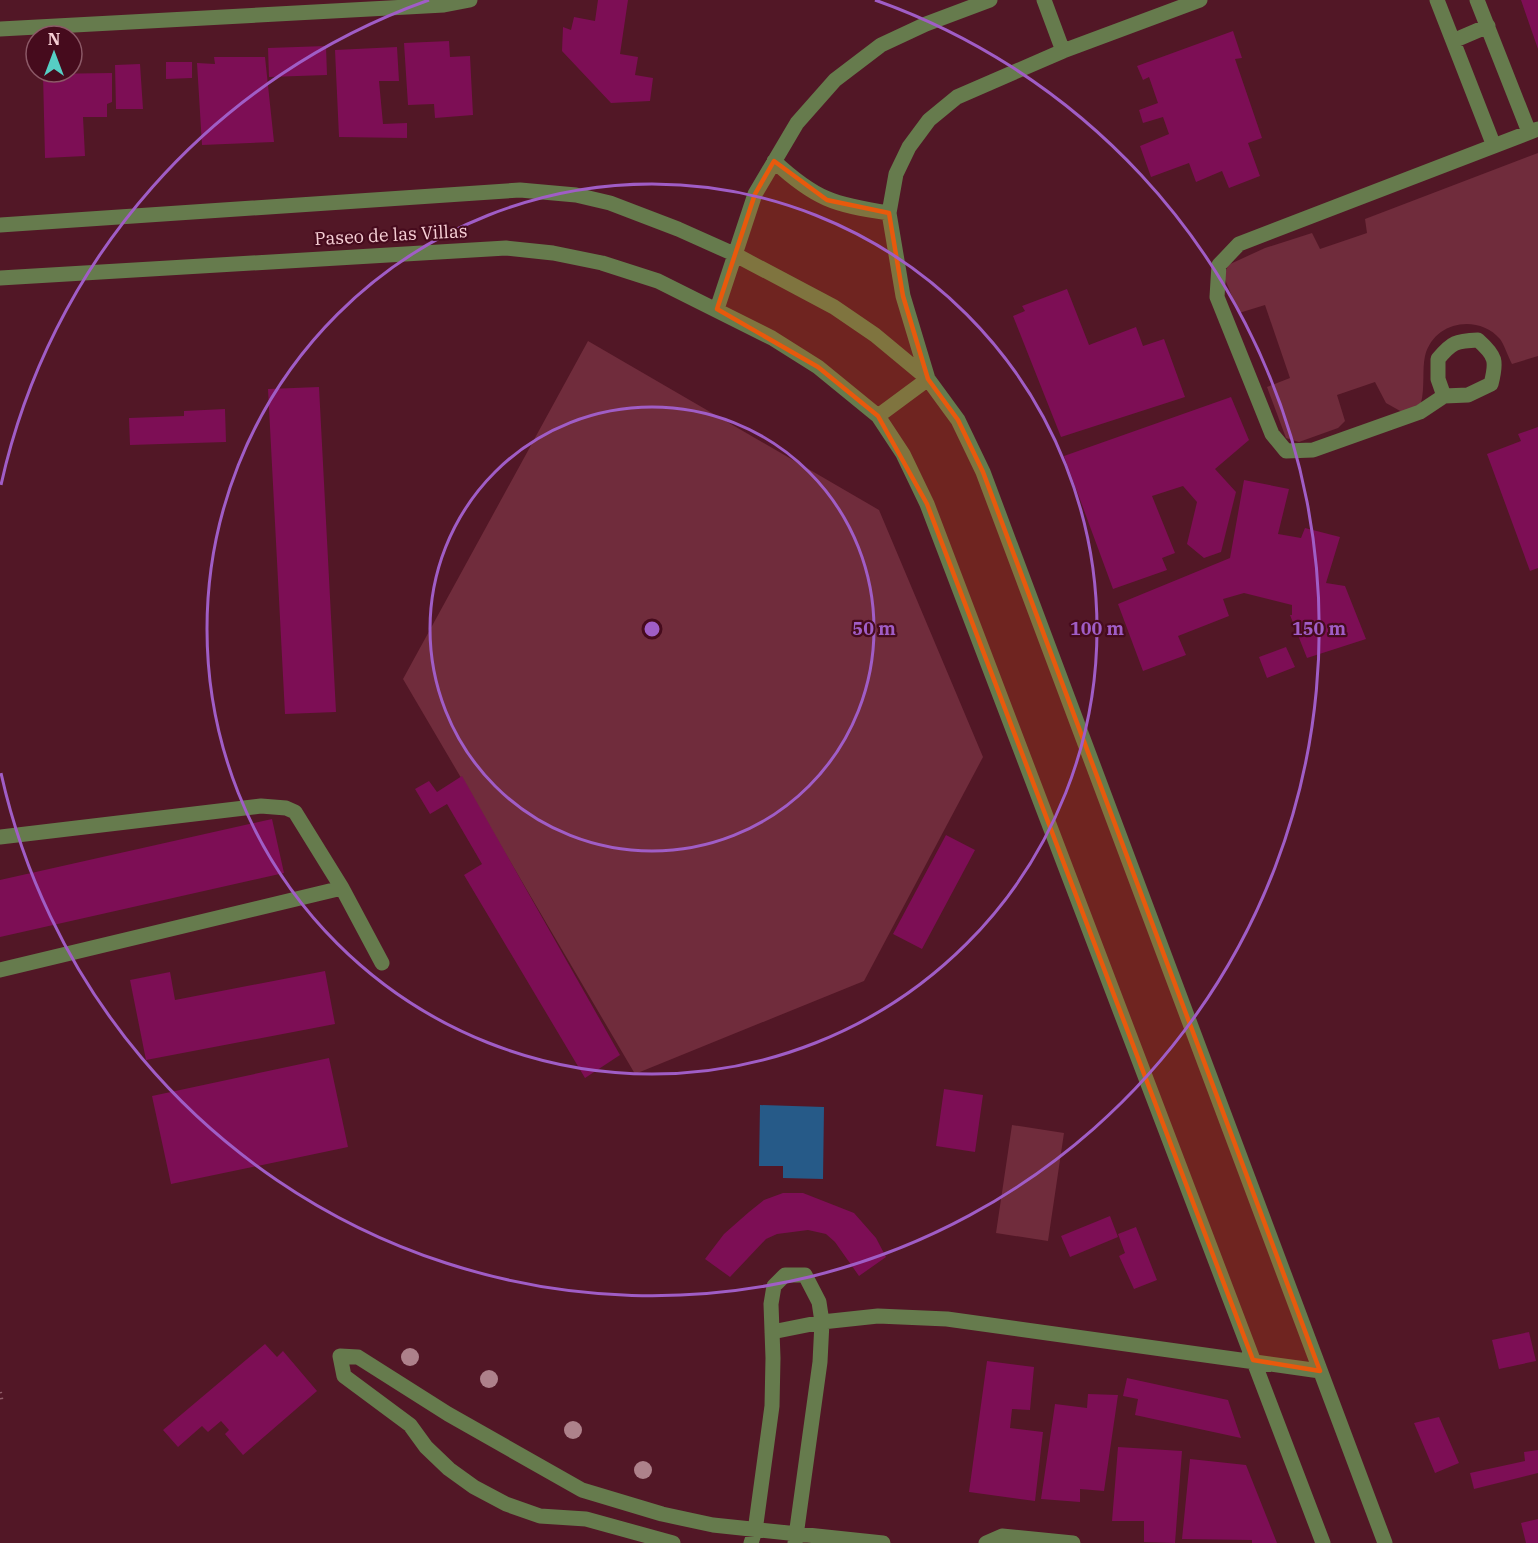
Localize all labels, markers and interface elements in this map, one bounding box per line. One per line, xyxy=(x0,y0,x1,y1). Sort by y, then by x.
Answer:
north arrow xyxy=(24,24,84,84)
text: N xyxy=(48,29,60,49)
street label: Paseo de las Villas xyxy=(314,219,468,250)
text: 50 m xyxy=(852,617,896,640)
text: 100 m xyxy=(1070,617,1125,640)
text: 150 m xyxy=(1292,617,1347,640)
centre of rings xyxy=(642,619,662,639)

